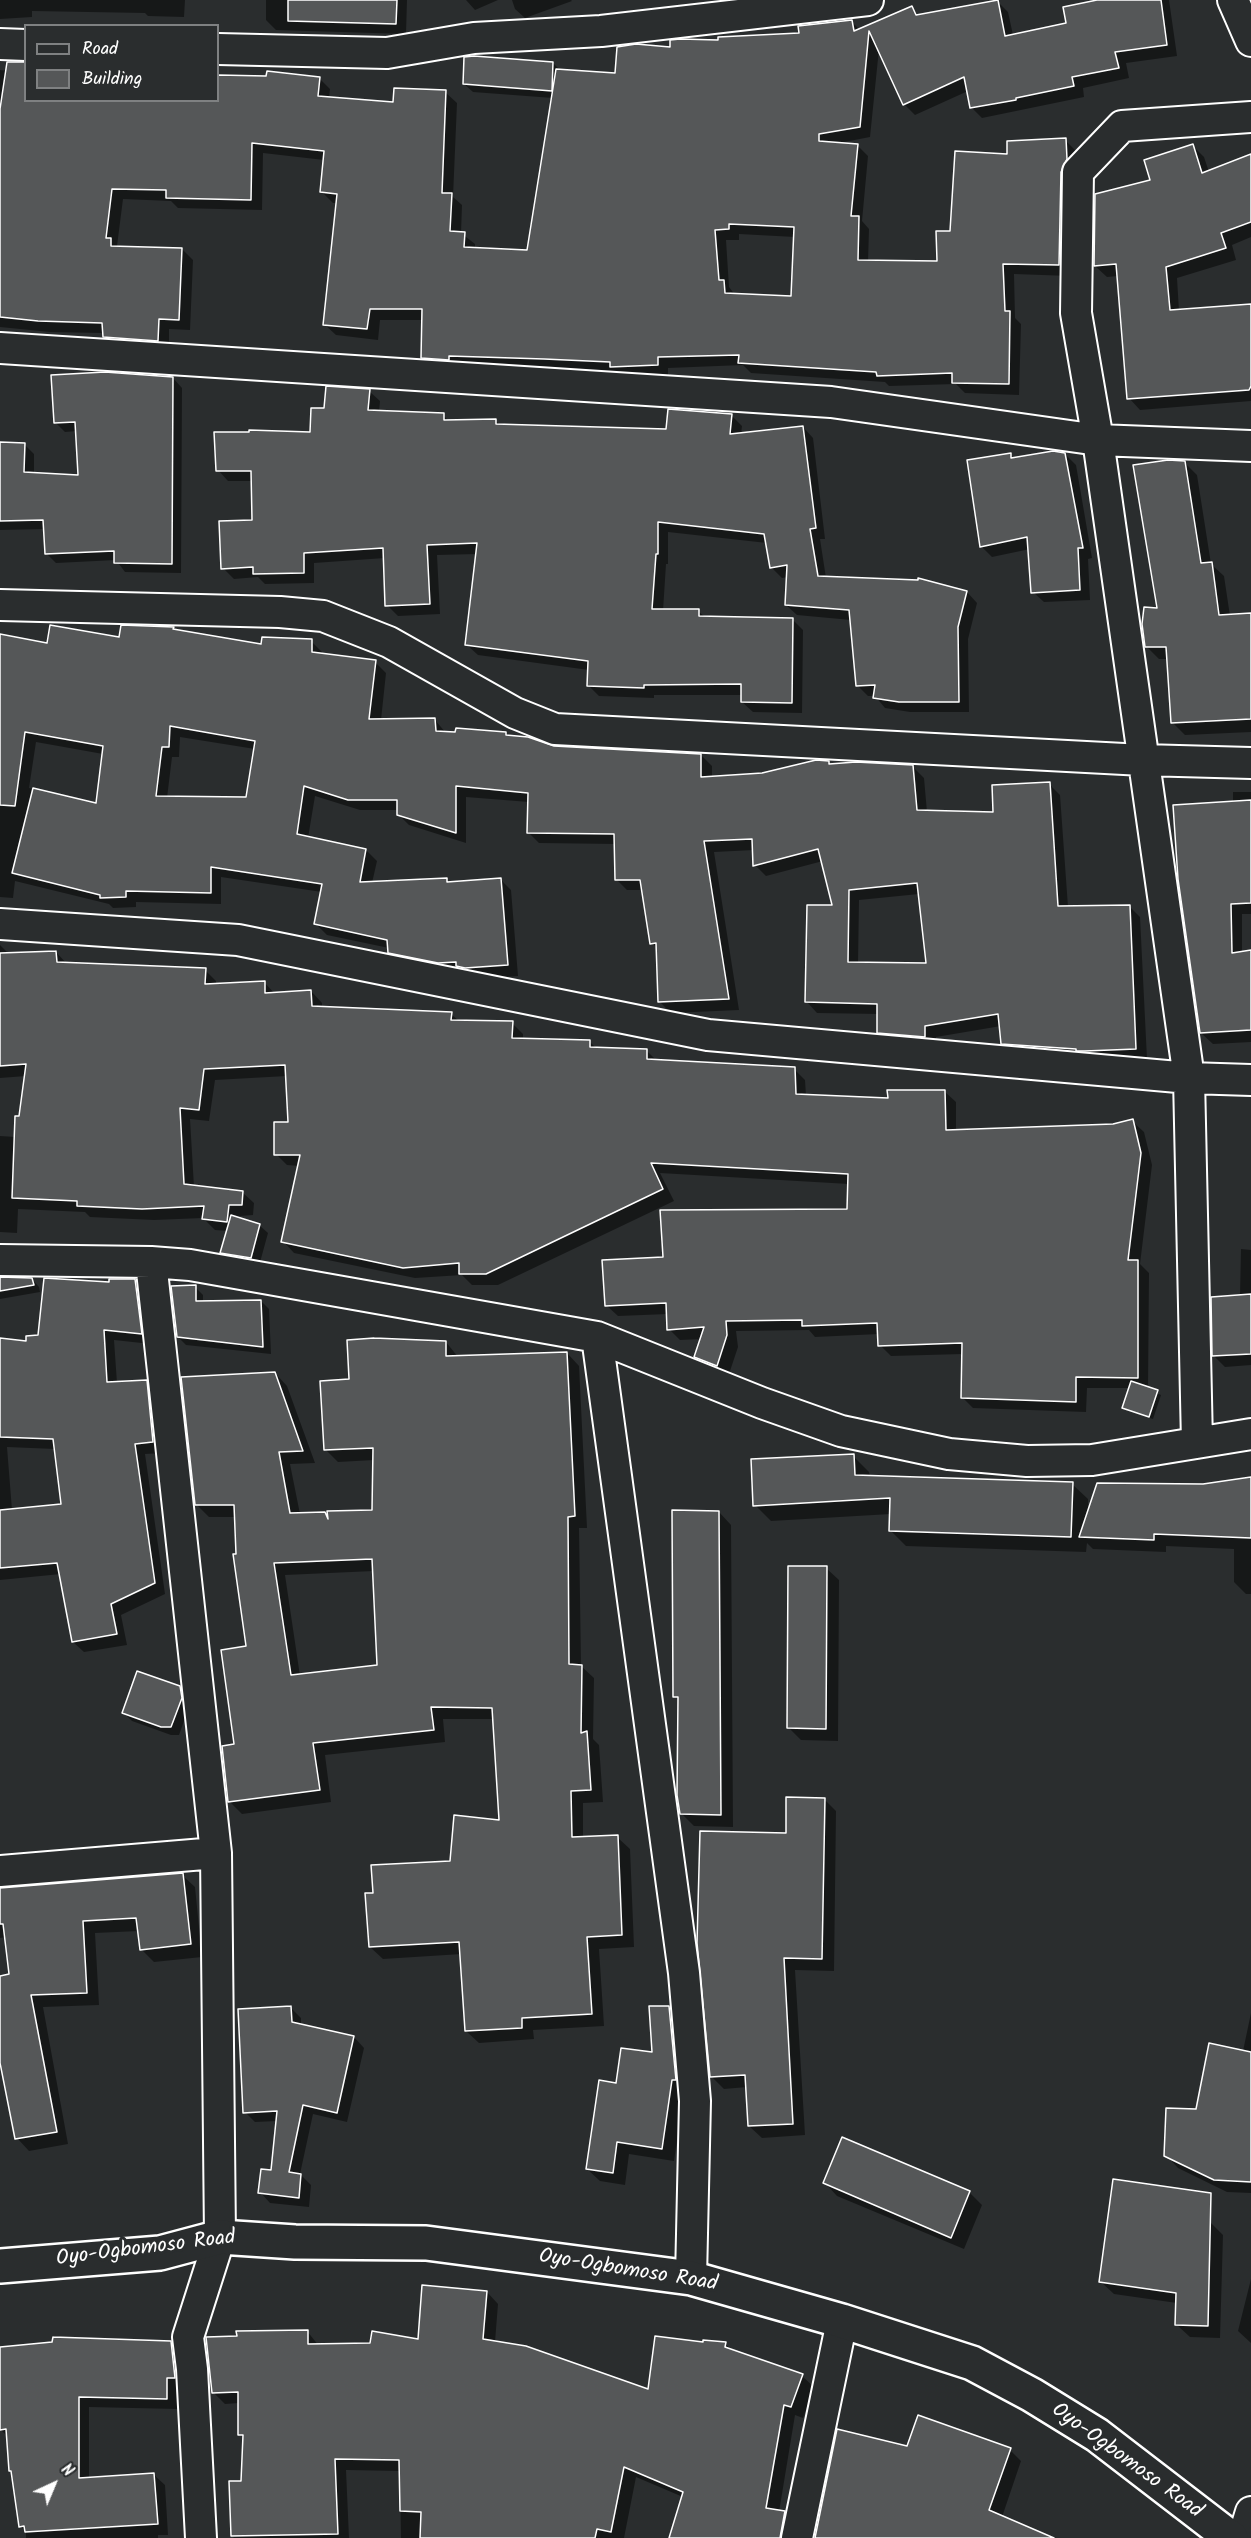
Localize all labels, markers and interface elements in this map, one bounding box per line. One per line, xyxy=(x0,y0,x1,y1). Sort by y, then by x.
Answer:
legend xyxy=(24,24,219,102)
text: Road xyxy=(82,35,118,64)
text: Building xyxy=(82,65,142,94)
street label: Oyo-Ogbomoso Road xyxy=(55,2226,237,2274)
street label: Oyo-Ogbomoso Road xyxy=(537,2245,719,2299)
street label: Oyo-Ogbomoso Road xyxy=(1046,2399,1206,2525)
north arrow xyxy=(24,2454,84,2514)
text: N xyxy=(55,2458,79,2483)

